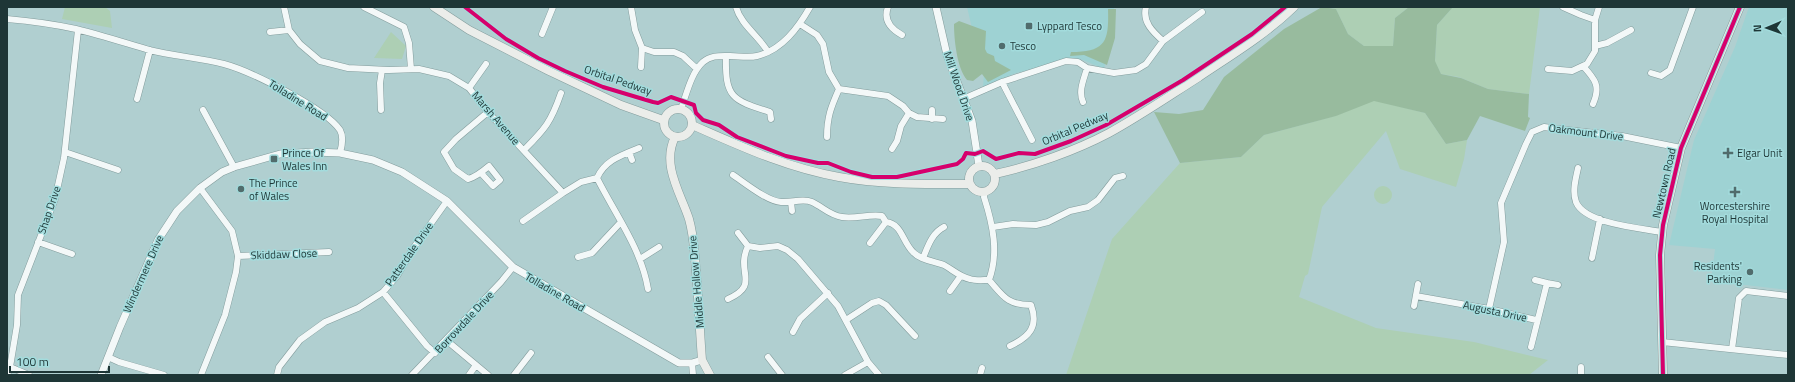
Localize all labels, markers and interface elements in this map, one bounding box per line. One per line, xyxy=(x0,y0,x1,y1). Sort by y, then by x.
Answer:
north arrow xyxy=(1747,8,1787,48)
place label: Lyppard Tesco xyxy=(1037,18,1102,34)
marker: Lyppard Tesco xyxy=(1024,21,1034,31)
text: N xyxy=(1749,24,1765,32)
place label: Tesco xyxy=(1010,38,1036,54)
marker: Tesco xyxy=(997,41,1007,51)
street label: Mill Wood Drive xyxy=(940,49,979,123)
street label: Orbital Pedway xyxy=(582,61,655,99)
street label: Tolladine Road xyxy=(265,75,331,125)
street label: Marsh Avenue xyxy=(468,88,524,149)
street label: Orbital Pedway xyxy=(1039,107,1111,149)
street label: Oakmount Drive xyxy=(1548,119,1625,145)
place label: Prince Of Wales Inn xyxy=(282,145,327,174)
place label: Elgar Unit xyxy=(1737,145,1782,161)
street label: Newtown Road xyxy=(1648,146,1680,220)
marker: Elgar Unit xyxy=(1722,147,1734,159)
marker: Prince Of Wales Inn xyxy=(269,154,279,164)
place label: The Prince of Wales xyxy=(249,175,298,204)
street label: Shap Drive xyxy=(33,184,65,236)
marker: The Prince of Wales xyxy=(236,184,246,194)
marker: Worcestershire Royal Hospital xyxy=(1729,186,1741,198)
place label: Worcestershire Royal Hospital xyxy=(1700,198,1771,227)
street label: Patterdale Drive xyxy=(381,218,437,289)
street label: Windermere Drive xyxy=(119,232,168,316)
street label: Middle Hollow Drive xyxy=(684,235,708,329)
street label: Skiddaw Close xyxy=(250,245,318,263)
place label: Residents' Parking xyxy=(1694,258,1742,287)
marker: Residents' Parking xyxy=(1745,267,1755,277)
street label: Tolladine Road xyxy=(522,268,588,316)
street label: Borrowdale Drive xyxy=(431,287,497,357)
street label: Augusta Drive xyxy=(1462,296,1529,326)
scale bar xyxy=(10,348,109,374)
text: 100 m xyxy=(16,352,49,371)

